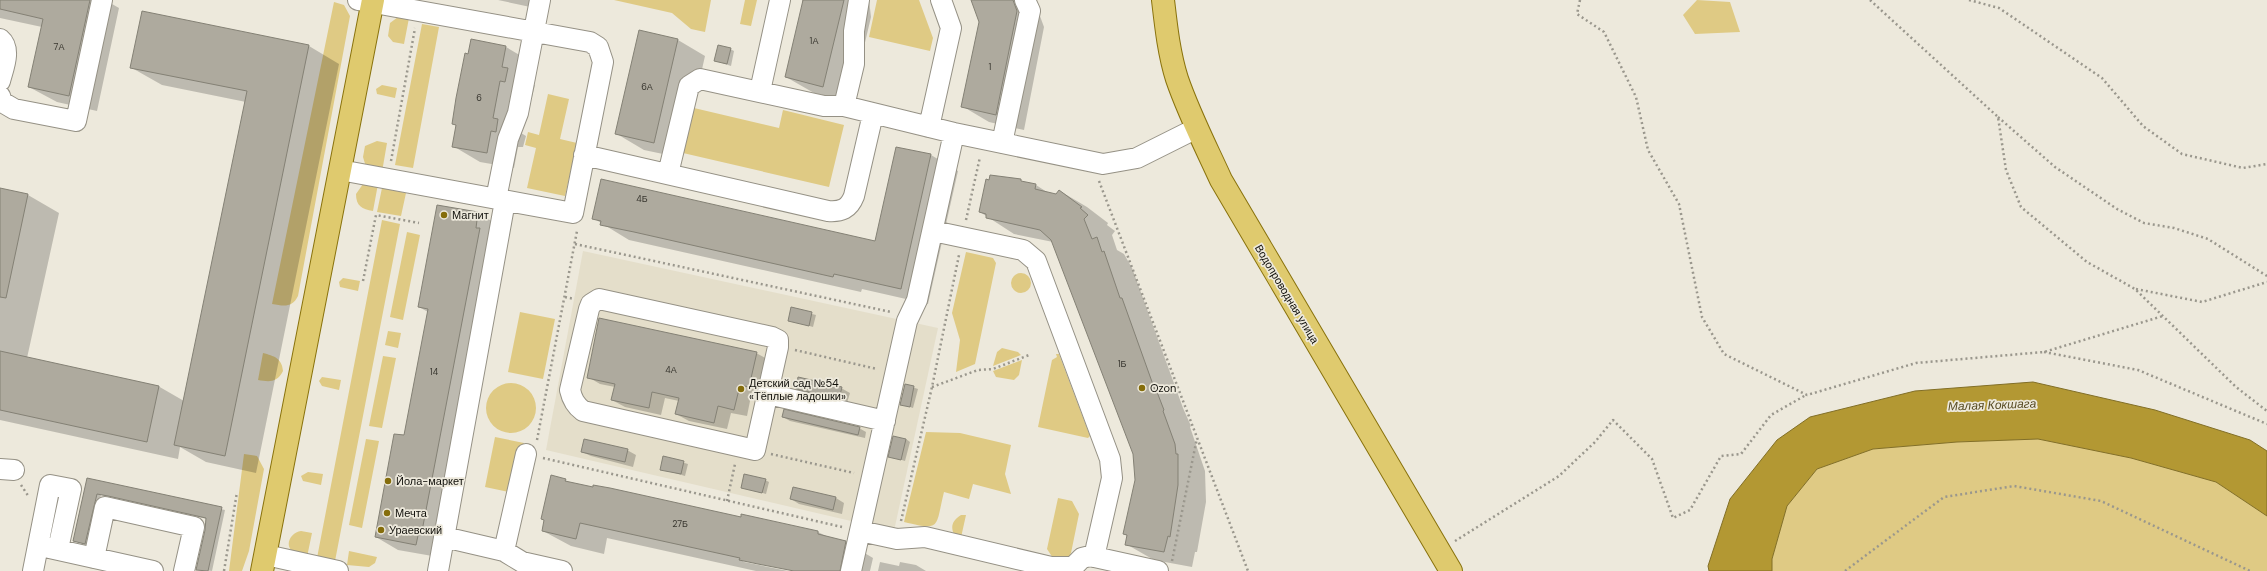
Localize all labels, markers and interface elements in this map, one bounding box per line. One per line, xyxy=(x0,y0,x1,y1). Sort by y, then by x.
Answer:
house number: 1А xyxy=(810,35,818,47)
house number: 7А xyxy=(54,41,64,53)
house number: 1 xyxy=(989,61,992,73)
house number: 6А xyxy=(641,81,653,93)
house number: 6 xyxy=(476,92,482,104)
house number: 4Б xyxy=(636,193,648,205)
place label: Магнит xyxy=(452,208,489,222)
marker: Магнит xyxy=(439,210,449,220)
street label: Водопроводная улица xyxy=(1252,242,1323,347)
house number: 1Б xyxy=(1118,358,1126,370)
house number: 4А xyxy=(665,364,677,376)
house number: 14 xyxy=(430,366,439,378)
place label: Детский сад №54 «Тёплые ладошки» xyxy=(749,376,846,403)
place label: Ozon xyxy=(1150,381,1176,395)
marker: Ozon xyxy=(1137,383,1147,393)
marker: Детский сад №54 «Тёплые ладошки» xyxy=(736,384,746,394)
water label: Малая Кокшага xyxy=(1948,395,2037,415)
place label: Йола-маркет xyxy=(396,474,464,488)
marker: Йола-маркет xyxy=(383,476,393,486)
place label: Мечта xyxy=(395,506,428,520)
marker: Мечта xyxy=(382,508,392,518)
house number: 27Б xyxy=(672,518,688,530)
place label: Ураевский xyxy=(389,523,442,537)
marker: Ураевский xyxy=(376,525,386,535)

